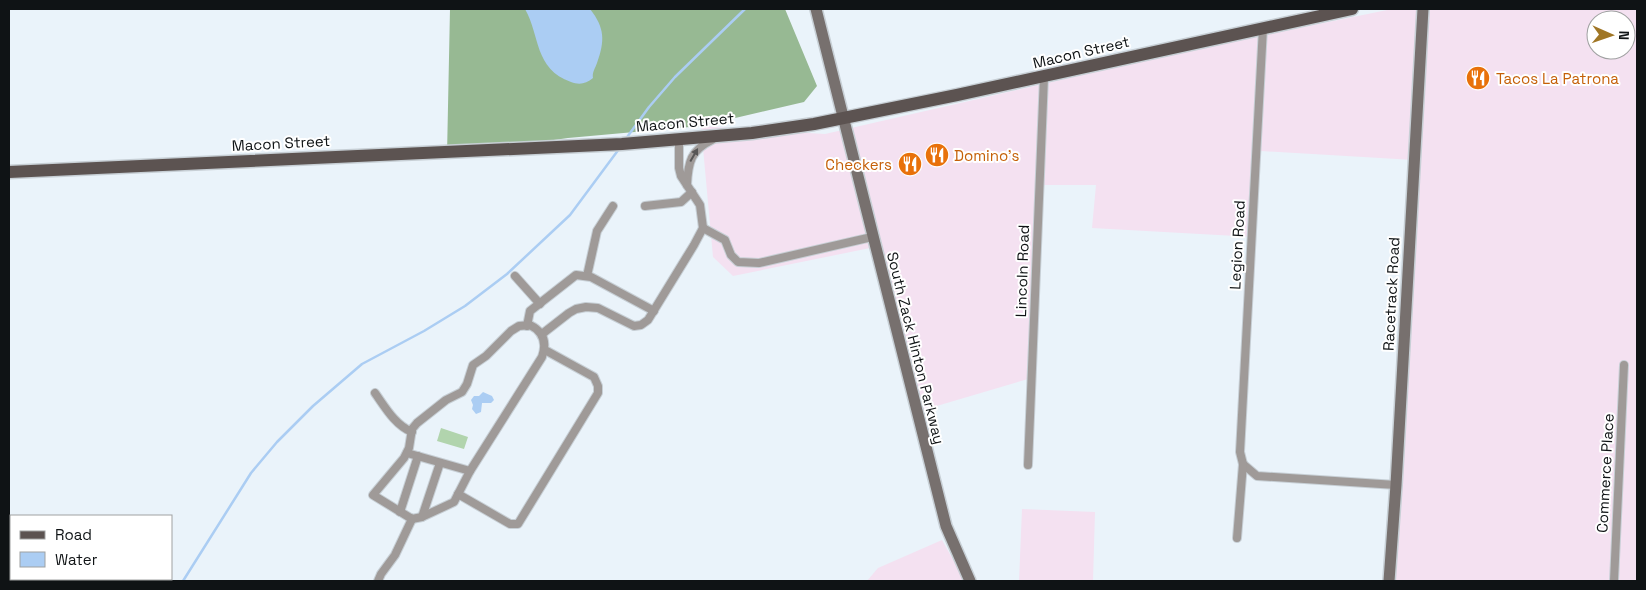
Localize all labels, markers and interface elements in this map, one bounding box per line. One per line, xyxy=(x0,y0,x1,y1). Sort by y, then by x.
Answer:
north arrow xyxy=(1586,10,1636,60)
text: N xyxy=(1615,30,1633,40)
street label: Macon Street xyxy=(1031,32,1131,72)
restaurant icon: Tacos La Patrona xyxy=(1465,65,1491,91)
place label: Tacos La Patrona xyxy=(1496,69,1619,88)
street label: Macon Street xyxy=(635,108,735,136)
street label: Macon Street xyxy=(231,131,331,155)
restaurant icon: Domino's xyxy=(924,142,950,168)
place label: Domino's xyxy=(954,146,1019,165)
one-way arrow xyxy=(690,148,698,162)
restaurant icon: Checkers xyxy=(897,151,923,177)
place label: Checkers xyxy=(825,155,892,174)
street label: Legion Road xyxy=(1225,200,1249,290)
street label: Lincoln Road xyxy=(1011,224,1033,318)
street label: Racetrack Road xyxy=(1379,237,1403,351)
street label: South Zack Hinton Parkway xyxy=(883,250,949,446)
street label: Commerce Place xyxy=(1592,413,1618,533)
legend xyxy=(10,515,172,580)
text: Road xyxy=(55,525,92,544)
text: Water xyxy=(55,550,98,569)

